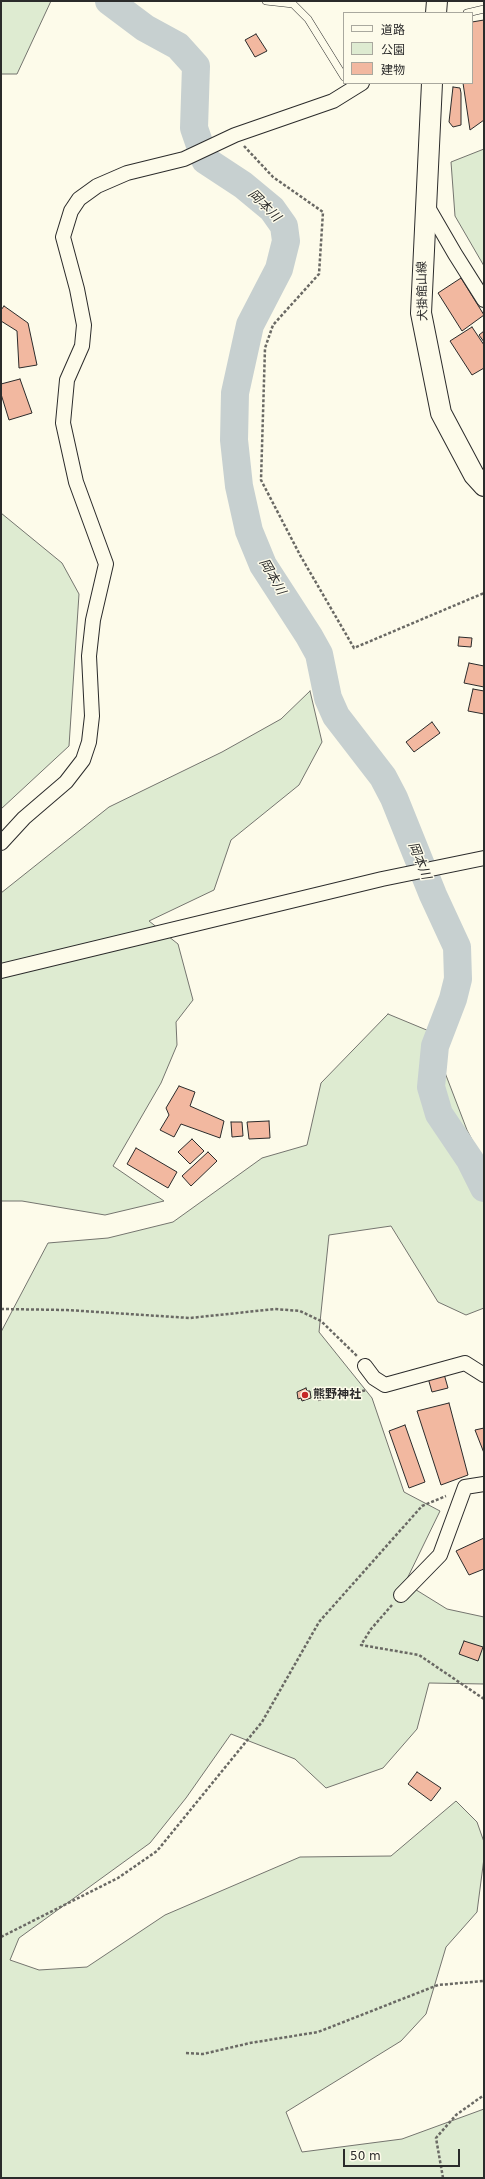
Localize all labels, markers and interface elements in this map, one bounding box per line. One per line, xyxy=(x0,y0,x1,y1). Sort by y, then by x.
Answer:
legend xyxy=(343,12,473,84)
text: 道路 xyxy=(381,23,405,37)
text: 公園 xyxy=(381,43,405,57)
text: 建物 xyxy=(381,63,405,77)
water label: 岡本川 xyxy=(245,187,283,225)
street label: 犬掛館山線 xyxy=(415,261,431,321)
water label: 岡本川 xyxy=(255,556,289,598)
water label: 岡本川 xyxy=(404,840,434,882)
place label: 熊野神社 xyxy=(313,1388,361,1402)
marker: 熊野神社 xyxy=(300,1390,310,1400)
scale bar xyxy=(345,2141,462,2167)
text: 50 m xyxy=(350,2149,381,2163)

